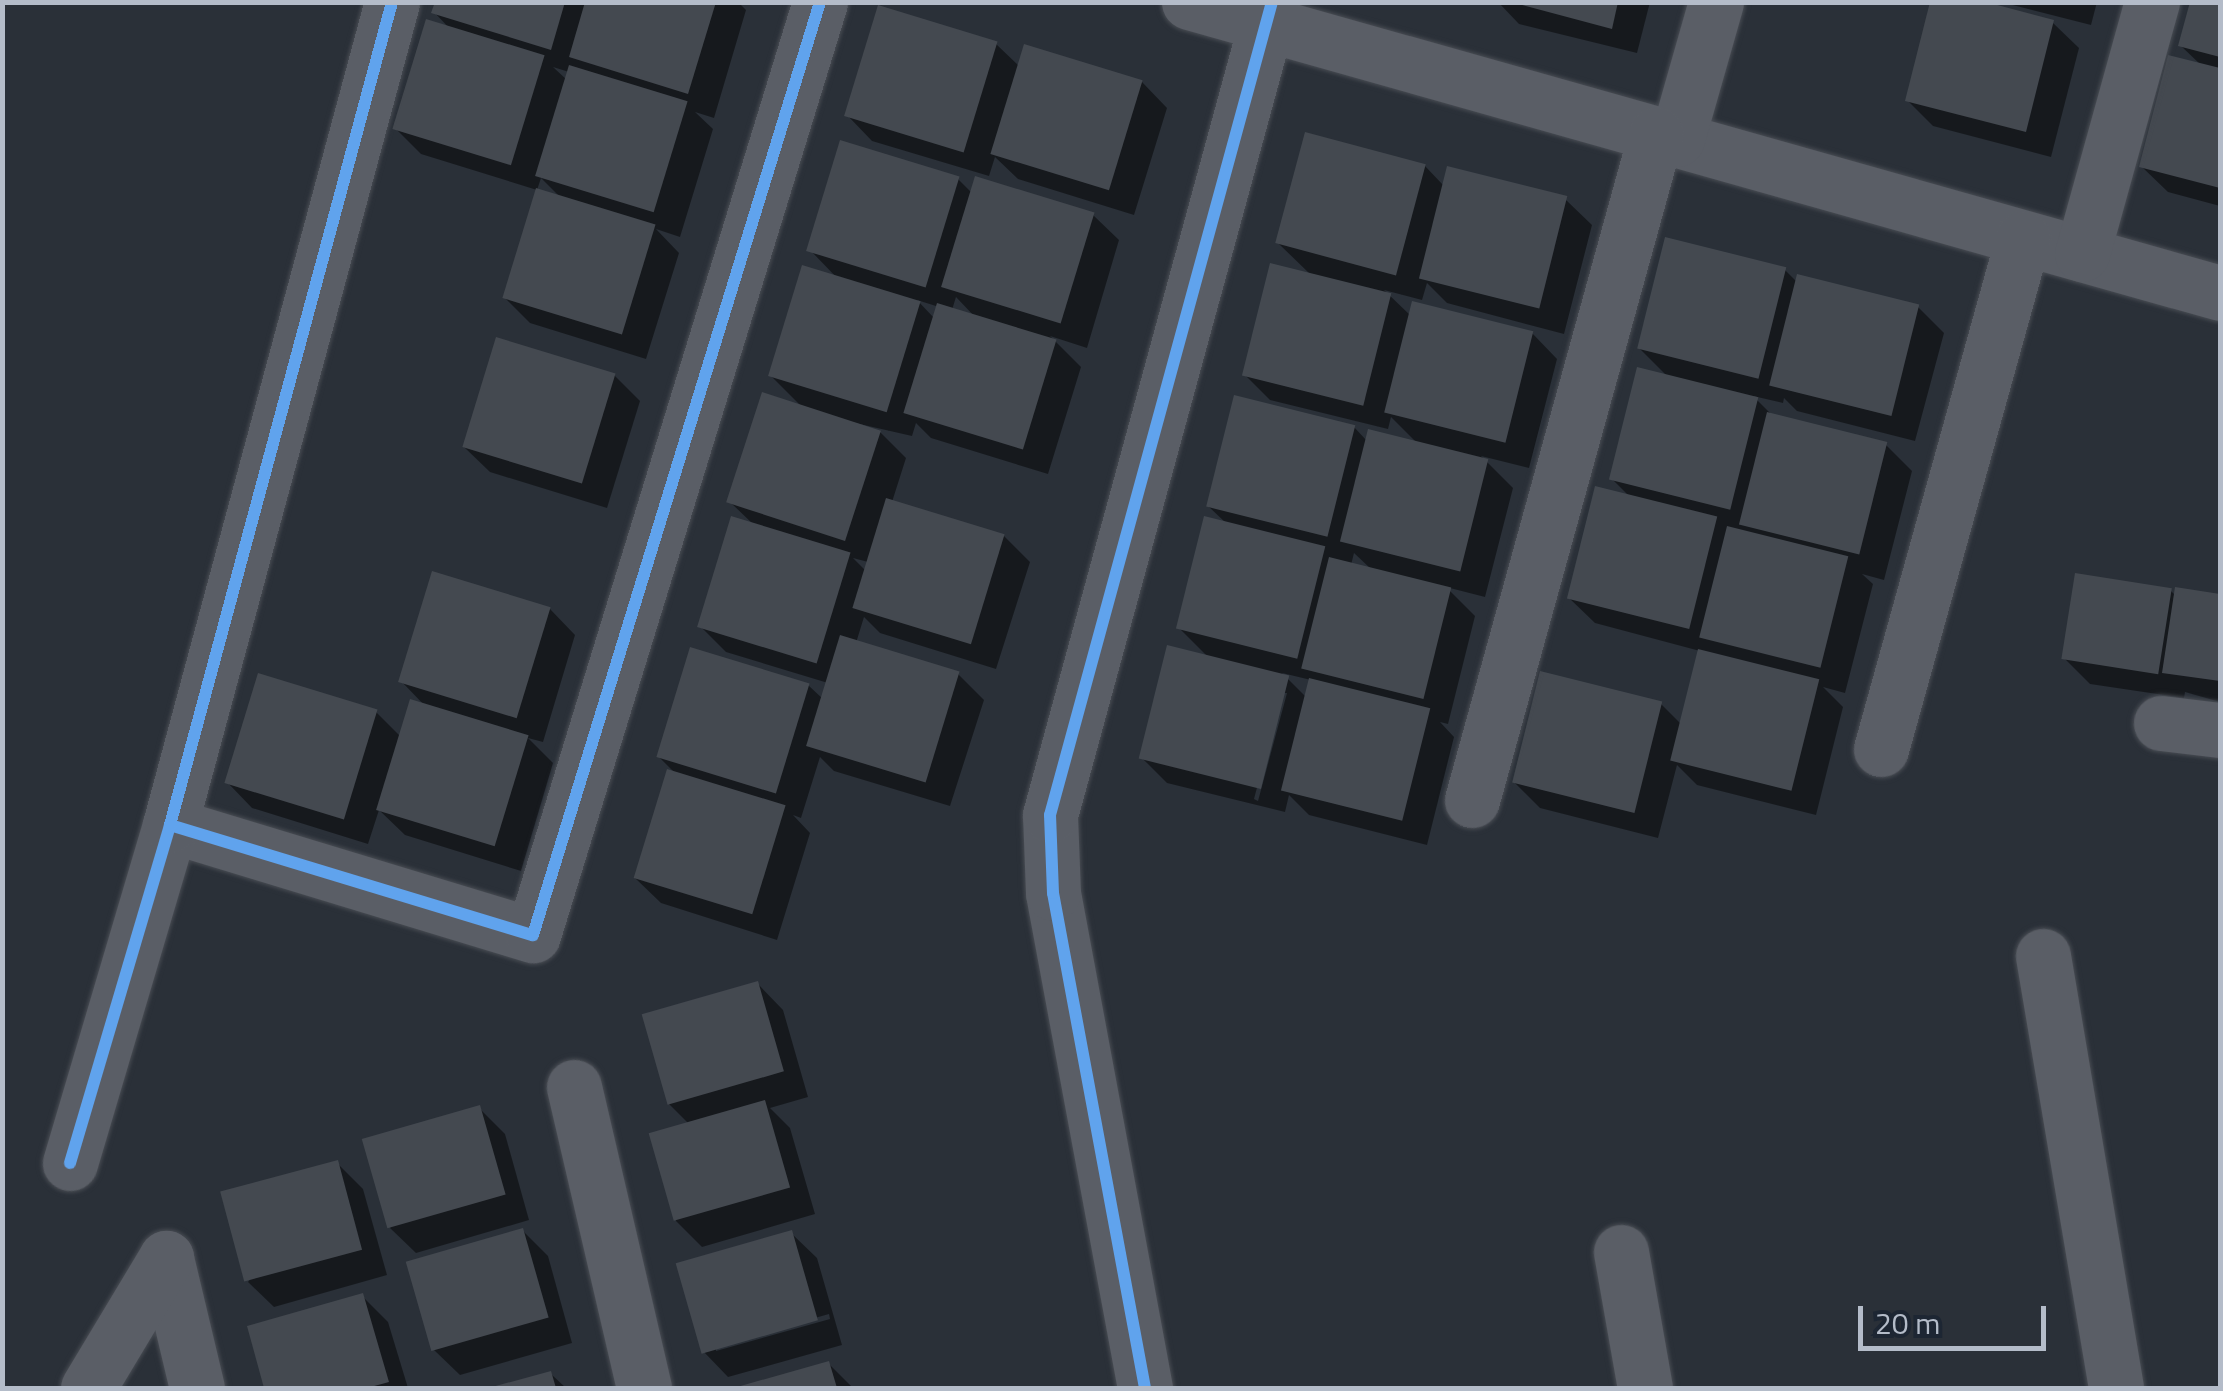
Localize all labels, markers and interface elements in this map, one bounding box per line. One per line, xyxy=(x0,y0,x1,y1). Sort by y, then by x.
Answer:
scale bar xyxy=(1863,1286,2050,1348)
text: 20 m xyxy=(1875,1300,1940,1346)

